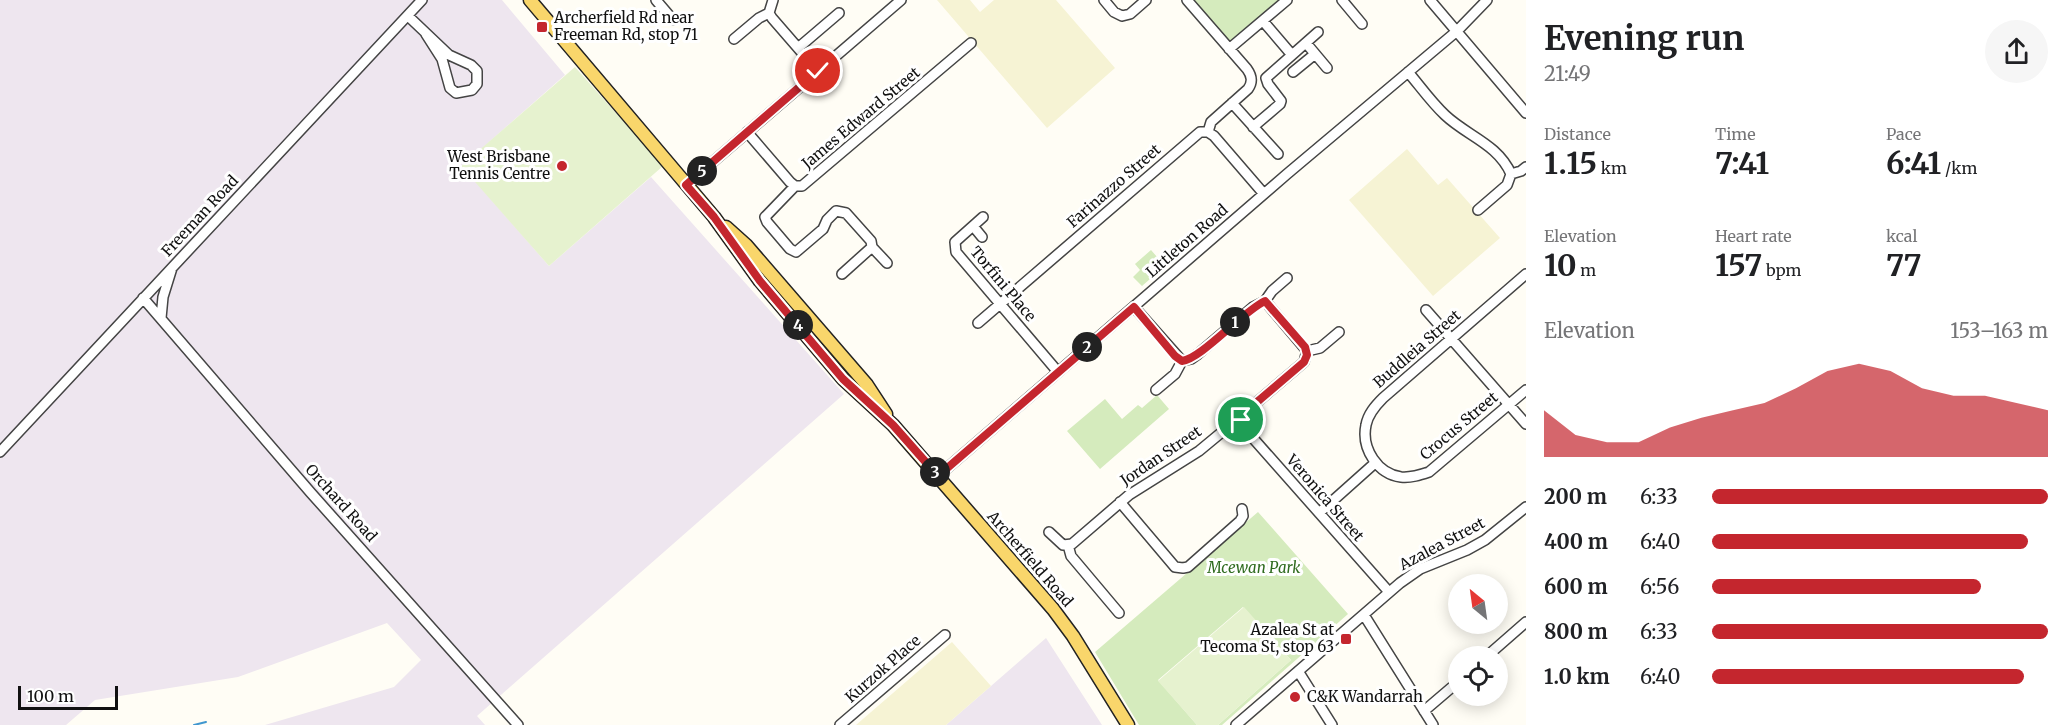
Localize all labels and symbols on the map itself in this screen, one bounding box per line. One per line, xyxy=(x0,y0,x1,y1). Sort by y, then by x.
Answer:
place label: Archerfield Rd near Freeman Rd, stop 71 xyxy=(553,8,698,44)
marker: Archerfield Rd near Freeman Rd, stop 71 xyxy=(535,20,549,34)
pin xyxy=(792,45,843,96)
street label: James Edward Street xyxy=(797,63,924,173)
street label: Farinazzo Street xyxy=(1063,140,1164,231)
place label: West Brisbane Tennis Centre xyxy=(446,147,550,183)
pin: 5 xyxy=(687,156,717,186)
marker: West Brisbane Tennis Centre xyxy=(555,159,569,173)
street label: Freeman Road xyxy=(157,171,242,260)
street label: Littleton Road xyxy=(1142,200,1232,281)
street label: Torfini Place xyxy=(967,242,1040,325)
street label: Buddleia Street xyxy=(1369,305,1464,392)
pin: 1 xyxy=(1220,307,1250,337)
pin: 4 xyxy=(783,310,813,340)
pin: 2 xyxy=(1072,332,1102,362)
street label: Crocus Street xyxy=(1416,387,1502,464)
pin xyxy=(1215,394,1266,445)
street label: Jordan Street xyxy=(1116,421,1205,490)
street label: Veronica Street xyxy=(1282,450,1368,545)
pin: 3 xyxy=(920,457,950,487)
street label: Orchard Road xyxy=(302,460,381,545)
street label: Archerfield Road xyxy=(983,506,1077,611)
street label: Azalea Street xyxy=(1395,513,1488,575)
park label: Mcewan Park xyxy=(1206,558,1301,577)
north arrow xyxy=(1448,574,1508,634)
place label: Azalea St at Tecoma St, stop 63 xyxy=(1200,620,1334,656)
street label: Kurzok Place xyxy=(841,631,924,706)
marker: Azalea St at Tecoma St, stop 63 xyxy=(1339,632,1353,646)
scale bar xyxy=(18,683,118,710)
place label: C&K Wandarrah xyxy=(1307,687,1423,706)
marker: C&K Wandarrah xyxy=(1288,690,1302,704)

